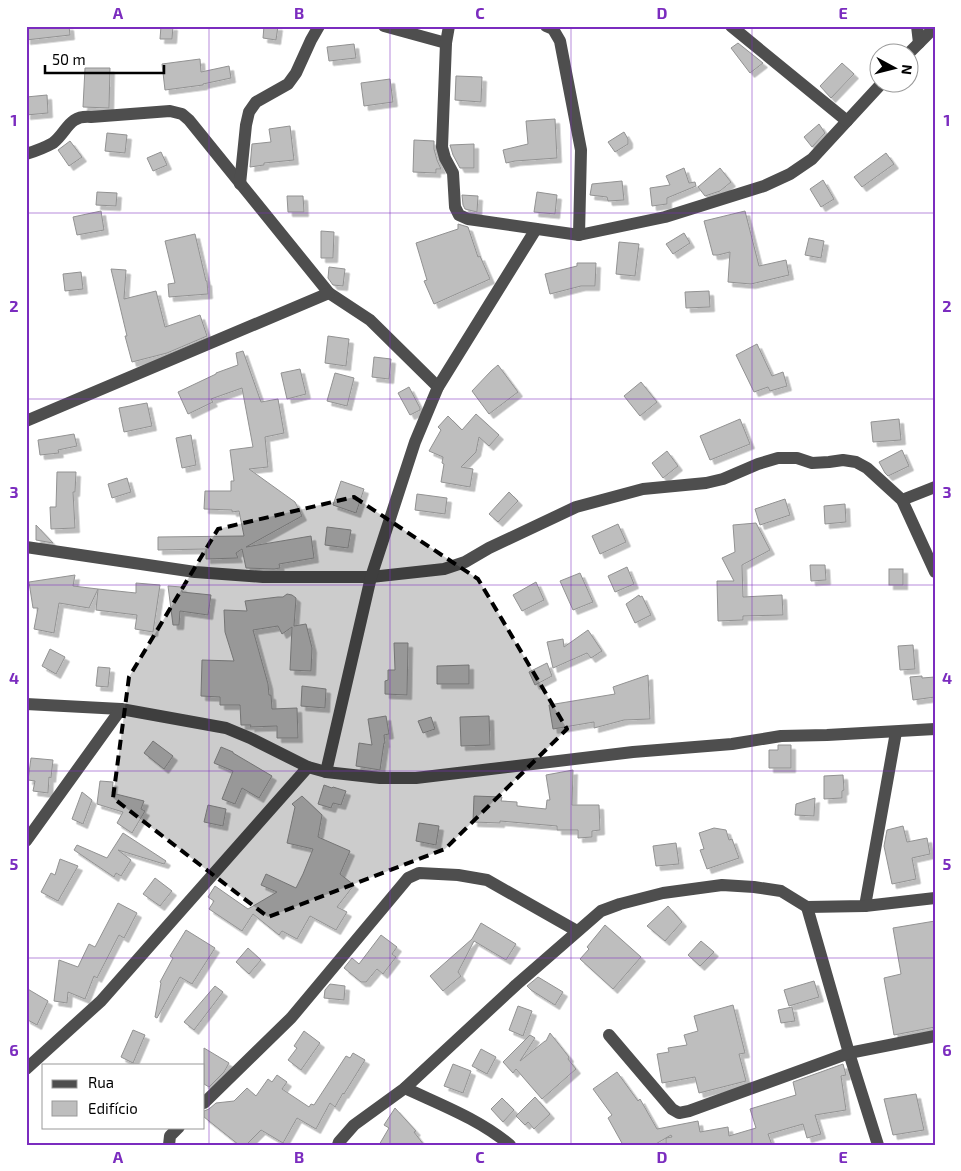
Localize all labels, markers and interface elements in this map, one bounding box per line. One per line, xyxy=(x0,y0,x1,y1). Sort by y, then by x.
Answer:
text: A xyxy=(113,3,124,22)
text: B xyxy=(294,3,304,22)
text: C xyxy=(475,3,485,22)
text: D xyxy=(657,3,668,22)
text: E xyxy=(838,3,848,22)
scale bar xyxy=(45,42,164,74)
north arrow xyxy=(868,42,918,92)
text: 50 m xyxy=(52,50,86,68)
text: N xyxy=(898,64,916,76)
text: 1 xyxy=(11,110,17,129)
text: 1 xyxy=(944,110,950,129)
text: 2 xyxy=(9,296,19,315)
text: 2 xyxy=(942,296,952,315)
text: 3 xyxy=(9,482,19,501)
text: 3 xyxy=(942,482,952,501)
text: 4 xyxy=(9,668,19,687)
text: 4 xyxy=(942,668,952,687)
text: 5 xyxy=(10,854,19,873)
text: 5 xyxy=(943,854,952,873)
text: 6 xyxy=(9,1040,19,1059)
text: 6 xyxy=(942,1040,952,1059)
legend xyxy=(42,1064,205,1128)
text: Rua xyxy=(88,1073,114,1091)
text: Edifício xyxy=(88,1099,138,1117)
text: A xyxy=(113,1147,124,1166)
text: B xyxy=(294,1147,304,1166)
text: C xyxy=(475,1147,485,1166)
text: D xyxy=(657,1147,668,1166)
text: E xyxy=(838,1147,848,1166)

